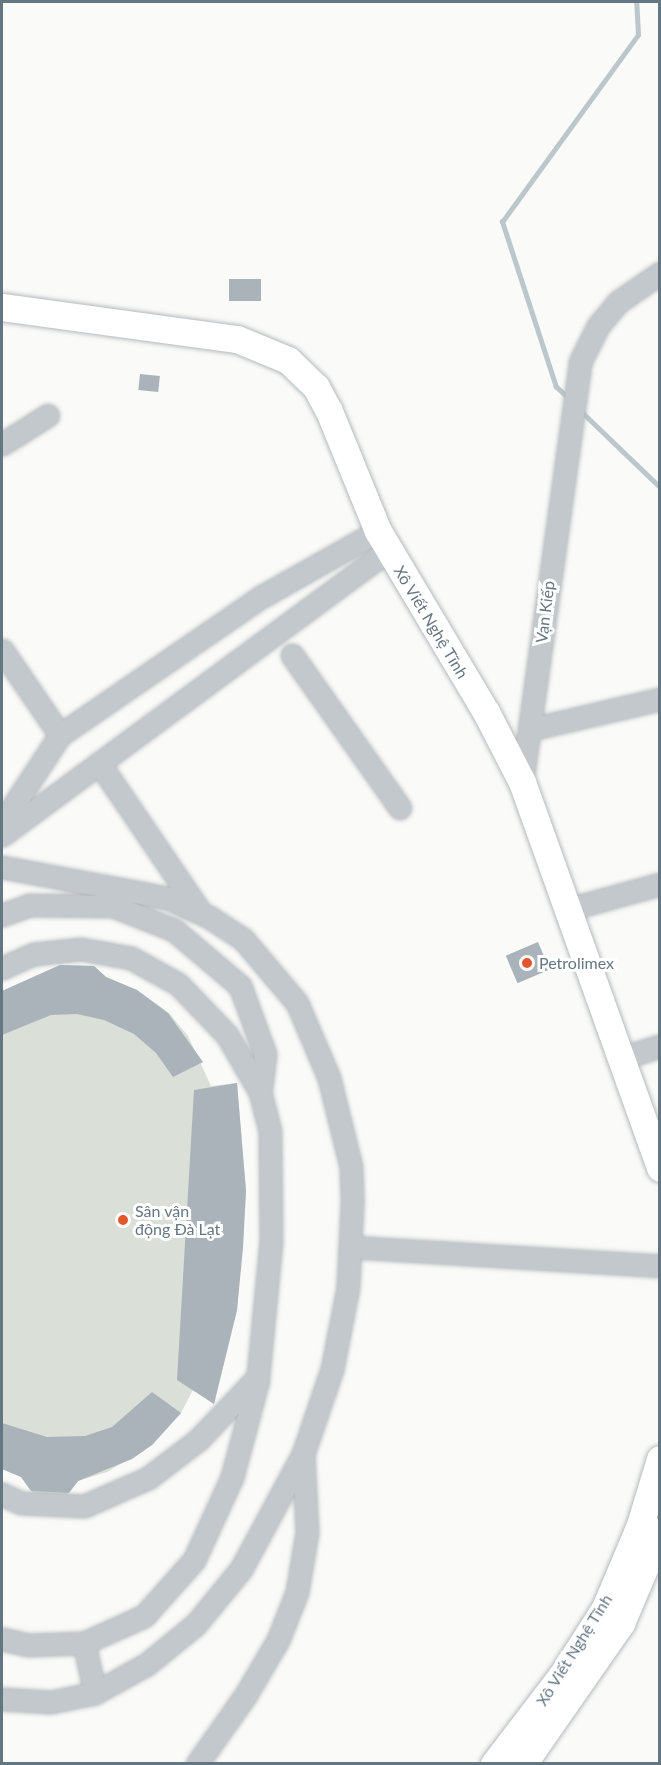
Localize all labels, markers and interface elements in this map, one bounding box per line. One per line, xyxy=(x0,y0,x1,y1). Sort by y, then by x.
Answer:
street label: Xô Viết Nghệ Tĩnh xyxy=(390,562,472,682)
street label: Vạn Kiếp xyxy=(532,580,558,644)
place label: Petrolimex xyxy=(539,953,614,973)
marker: Petrolimex xyxy=(520,956,534,970)
place label: Sân vận động Đà Lạt xyxy=(135,1201,220,1239)
marker: Sân vận động Đà Lạt xyxy=(116,1213,130,1227)
street label: Xô Viết Nghệ Tĩnh xyxy=(532,1590,616,1710)

